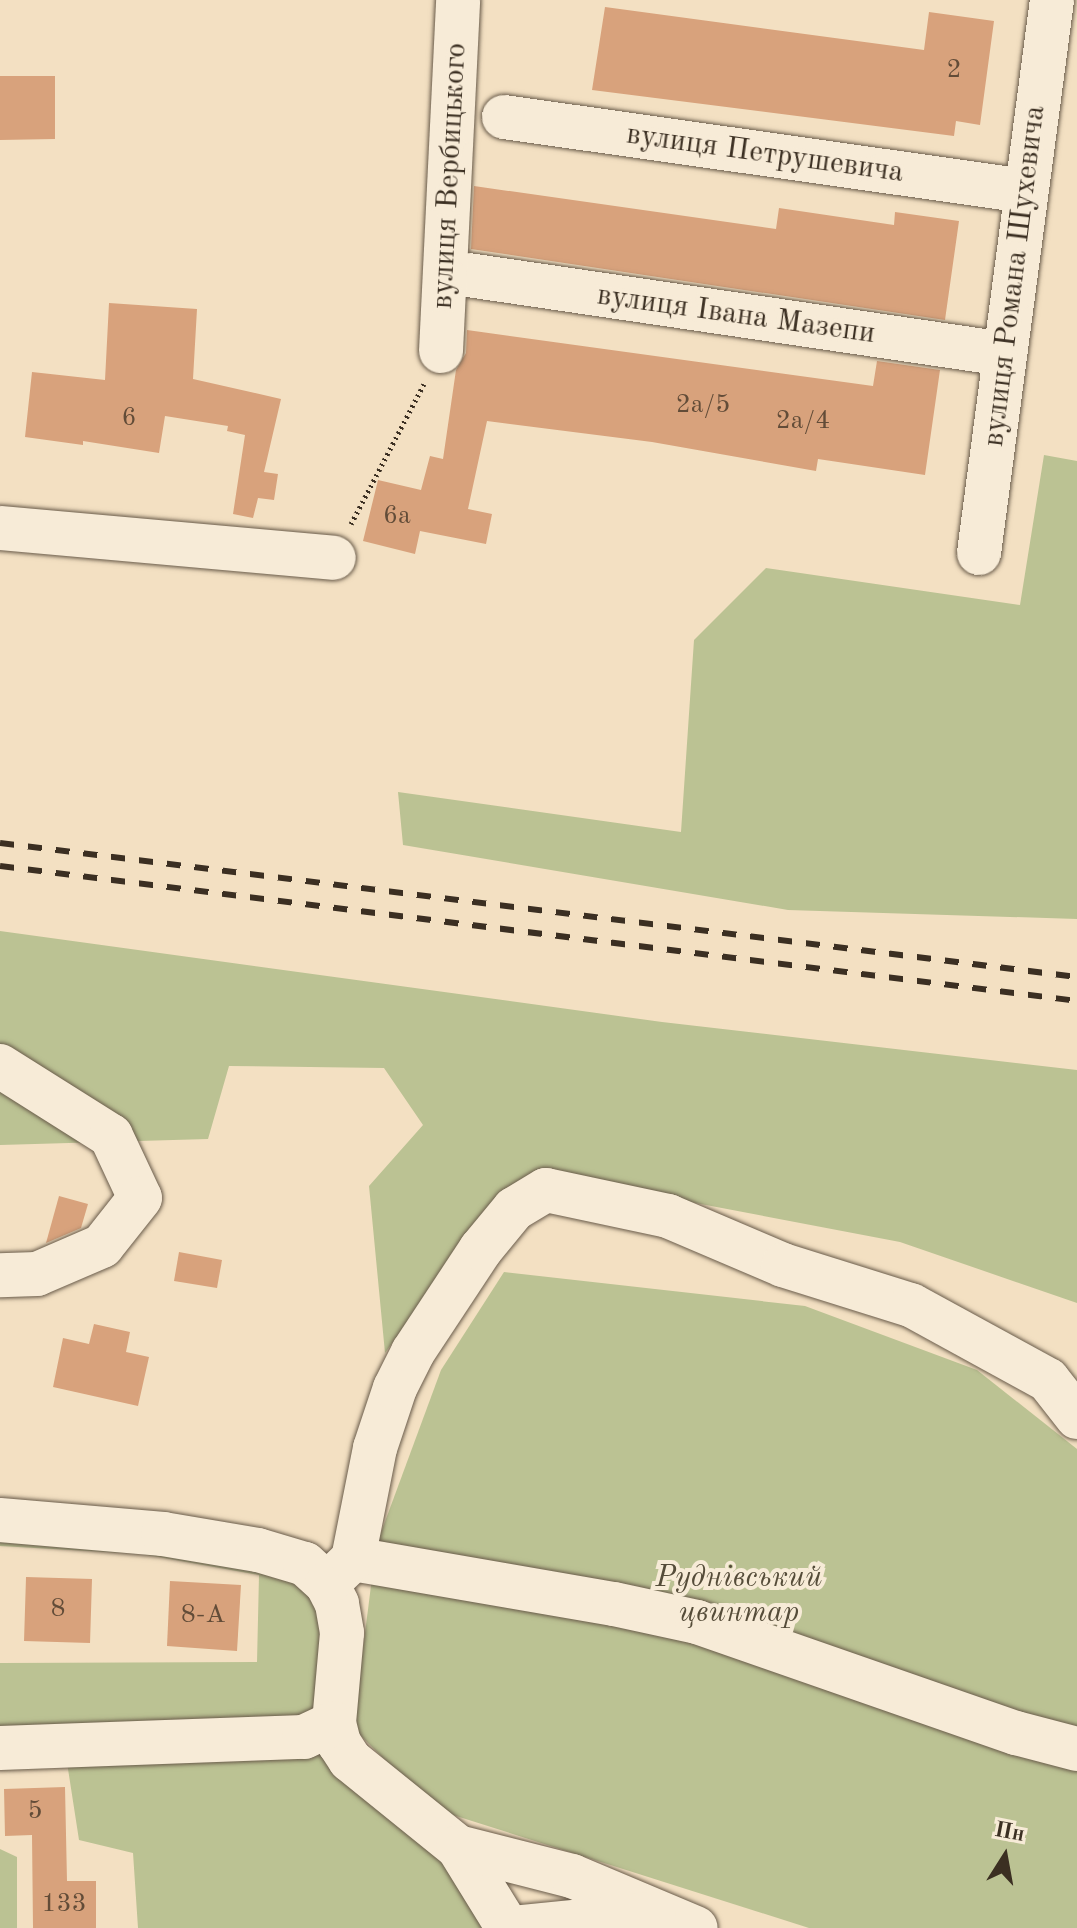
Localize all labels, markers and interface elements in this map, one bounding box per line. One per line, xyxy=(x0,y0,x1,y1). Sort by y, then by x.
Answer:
street label: вулиця Вербицького xyxy=(425,42,475,310)
house number: 2 xyxy=(946,55,962,87)
street label: вулиця Романа Шухевича xyxy=(976,103,1054,449)
street label: вулиця Петрушевича xyxy=(624,117,906,191)
street label: вулиця Івана Мазепи xyxy=(595,278,877,352)
house number: 2а/5 xyxy=(676,390,730,422)
house number: 6 xyxy=(121,403,137,435)
house number: 2а/4 xyxy=(776,406,830,438)
house number: 6а xyxy=(383,501,411,533)
park label: Руднівський цвинтар xyxy=(656,1560,822,1630)
house number: 8 xyxy=(50,1594,66,1626)
house number: 8-А xyxy=(181,1600,225,1632)
house number: 5 xyxy=(27,1796,43,1828)
north arrow xyxy=(965,1816,1045,1896)
text: Пн xyxy=(993,1819,1027,1846)
house number: 133 xyxy=(41,1889,87,1921)

